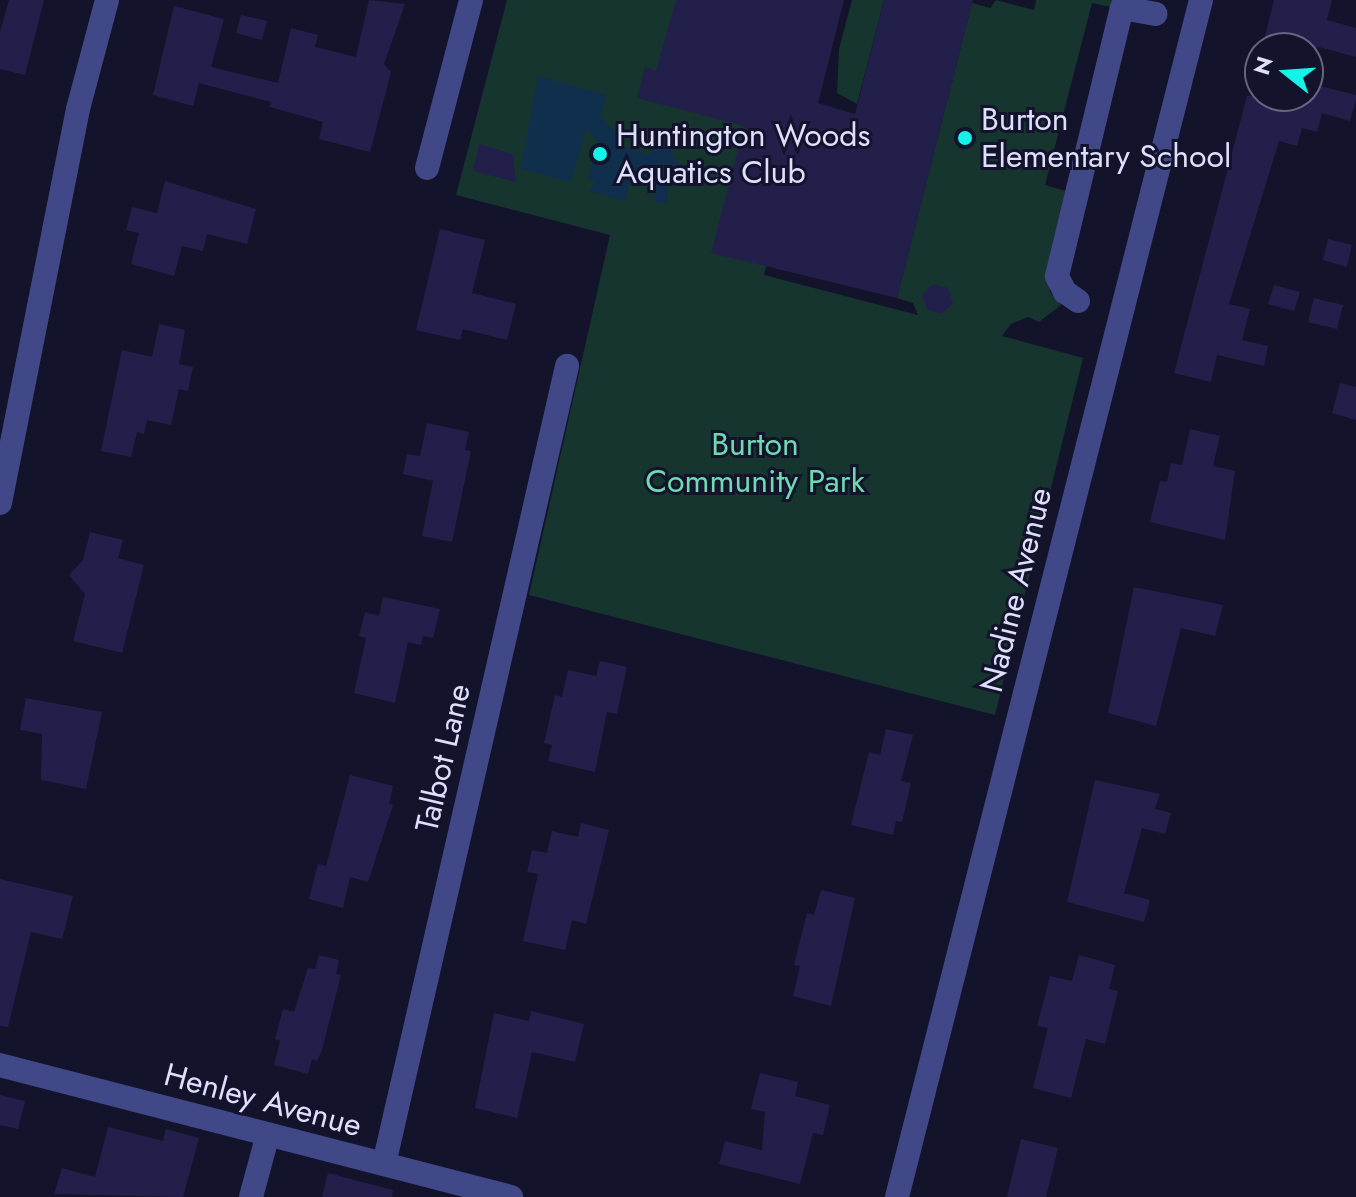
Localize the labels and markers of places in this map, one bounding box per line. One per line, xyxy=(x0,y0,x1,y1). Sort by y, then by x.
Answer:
place label: Burton Elementary School xyxy=(981,101,1231,176)
place label: Huntington Woods Aquatics Club xyxy=(616,117,870,192)
marker: Burton Elementary School xyxy=(956,129,974,147)
marker: Huntington Woods Aquatics Club xyxy=(591,145,609,163)

